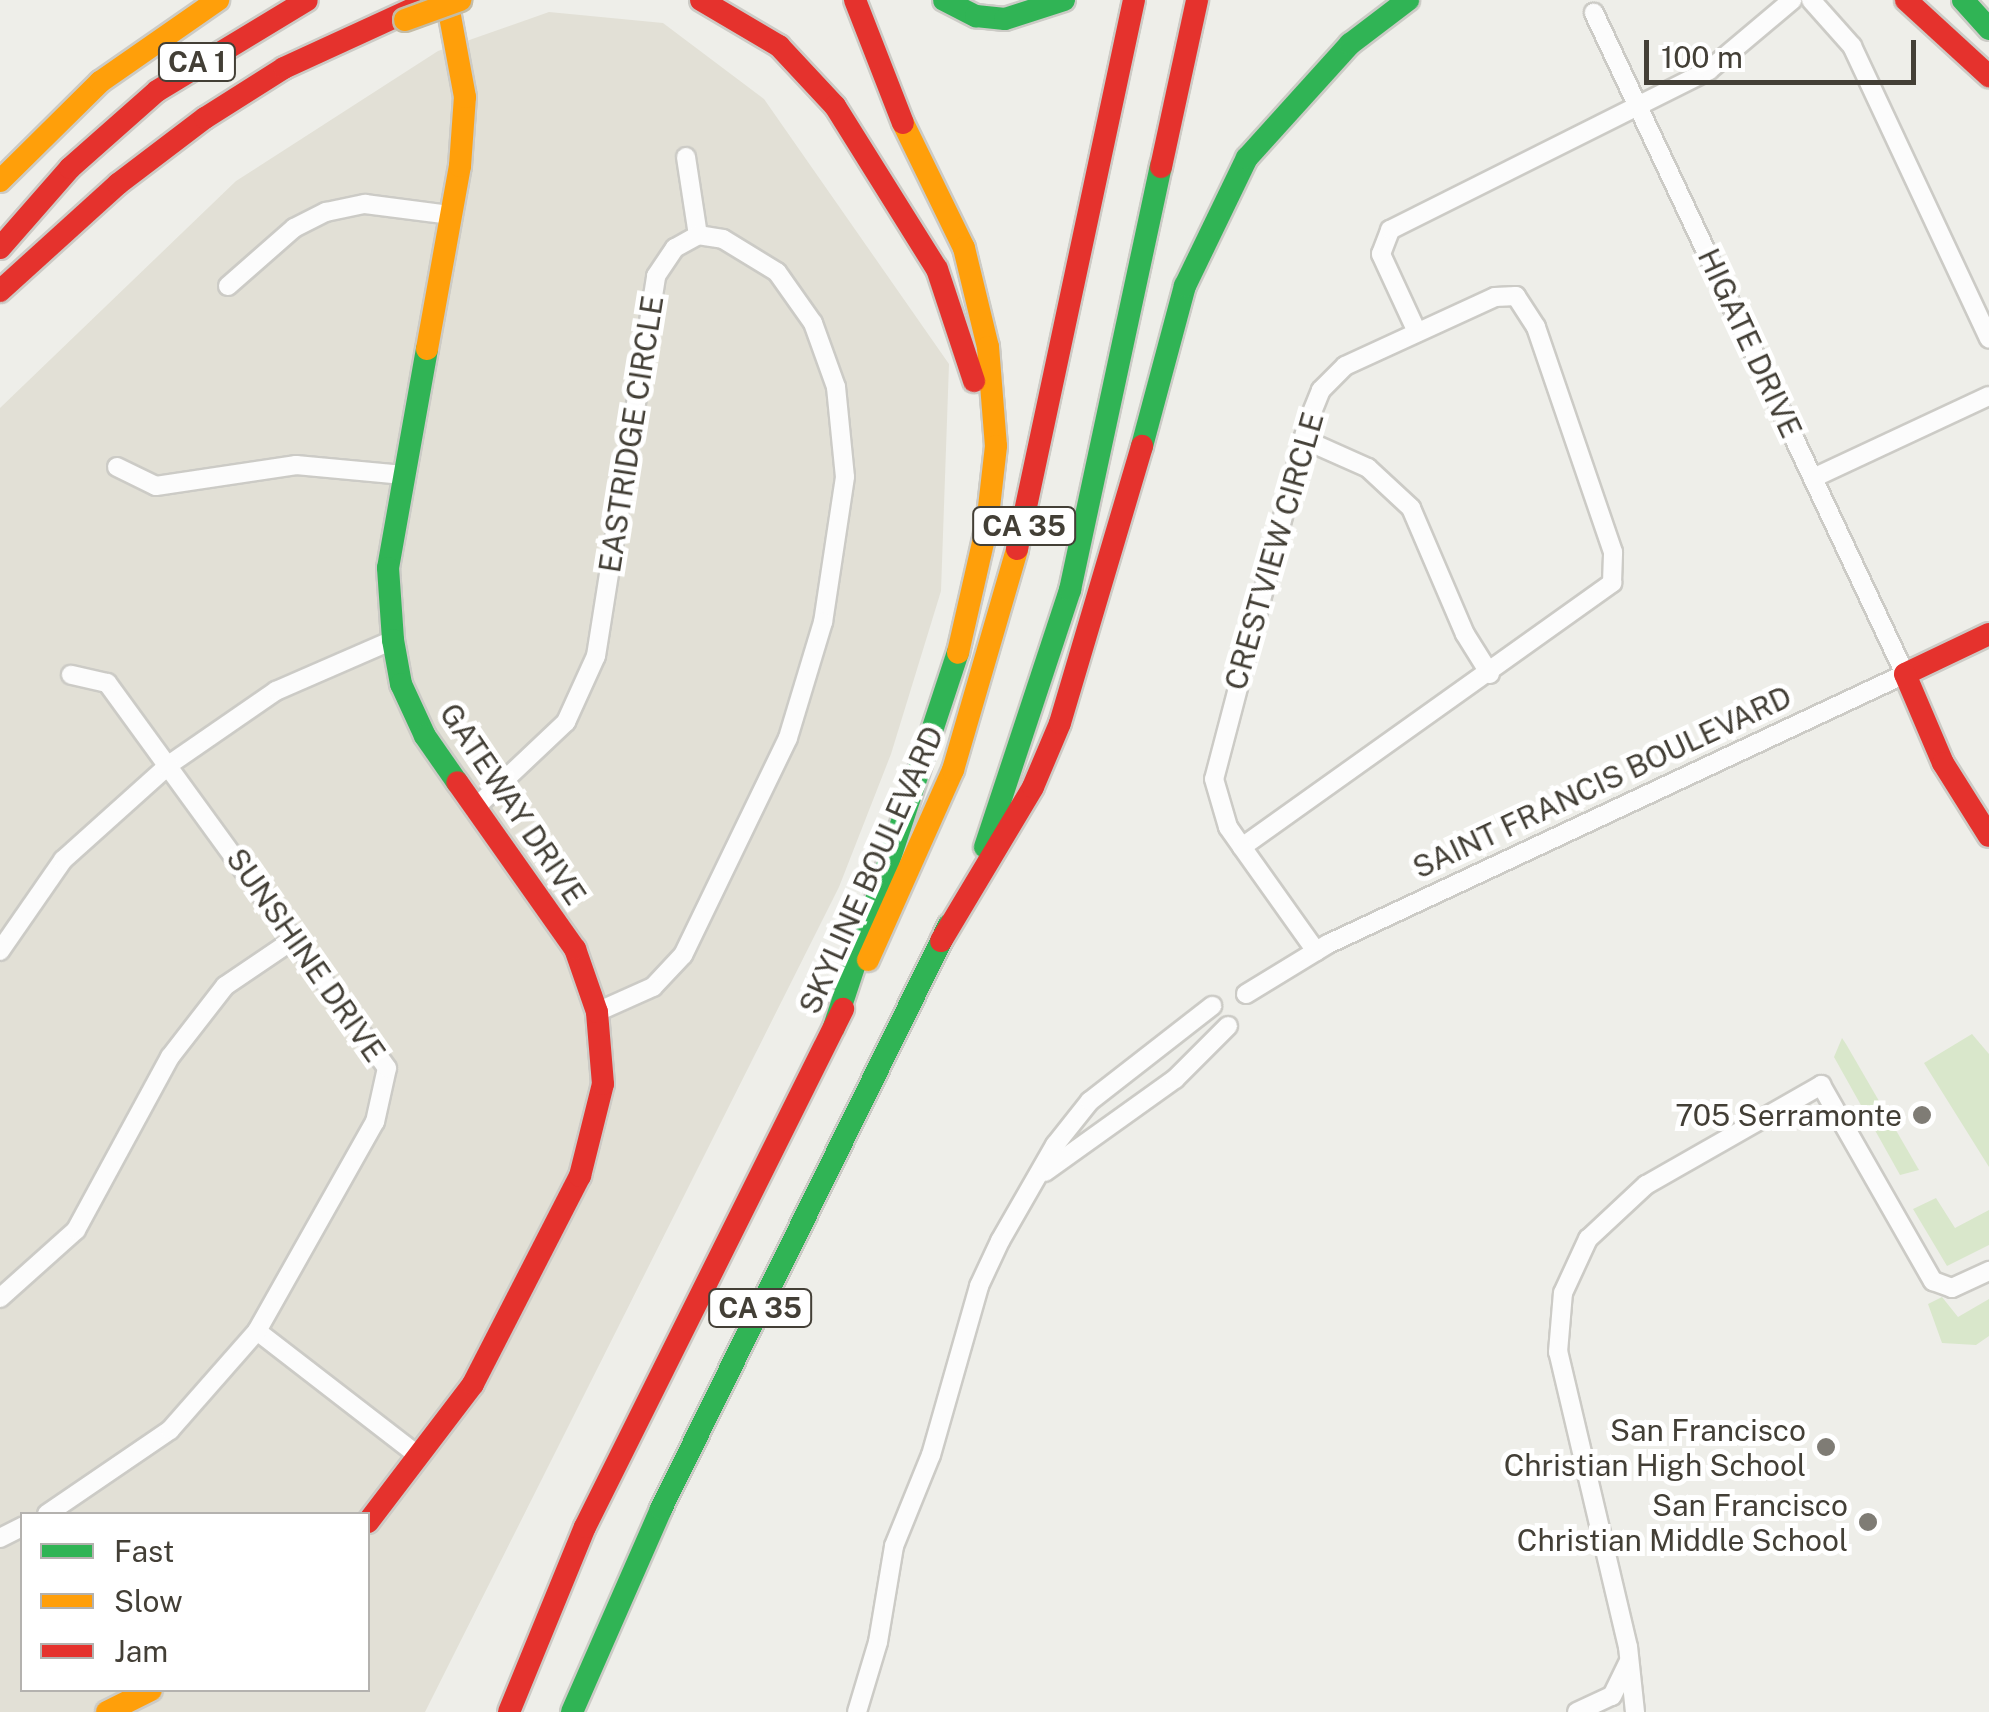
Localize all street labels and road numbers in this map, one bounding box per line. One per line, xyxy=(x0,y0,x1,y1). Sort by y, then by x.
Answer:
road number: CA 1 xyxy=(157,39,237,85)
street label: HIGATE DRIVE xyxy=(1691,243,1809,443)
street label: EASTRIDGE CIRCLE xyxy=(591,293,671,575)
street label: CRESTVIEW CIRCLE xyxy=(1217,408,1331,694)
road number: CA 35 xyxy=(972,503,1076,549)
street label: SAINT FRANCIS BOULEVARD xyxy=(1407,678,1797,886)
street label: GATEWAY DRIVE xyxy=(432,696,594,912)
street label: SKYLINE BOULEVARD xyxy=(791,721,951,1019)
street label: SUNSHINE DRIVE xyxy=(219,841,393,1069)
road number: CA 35 xyxy=(708,1285,812,1331)

